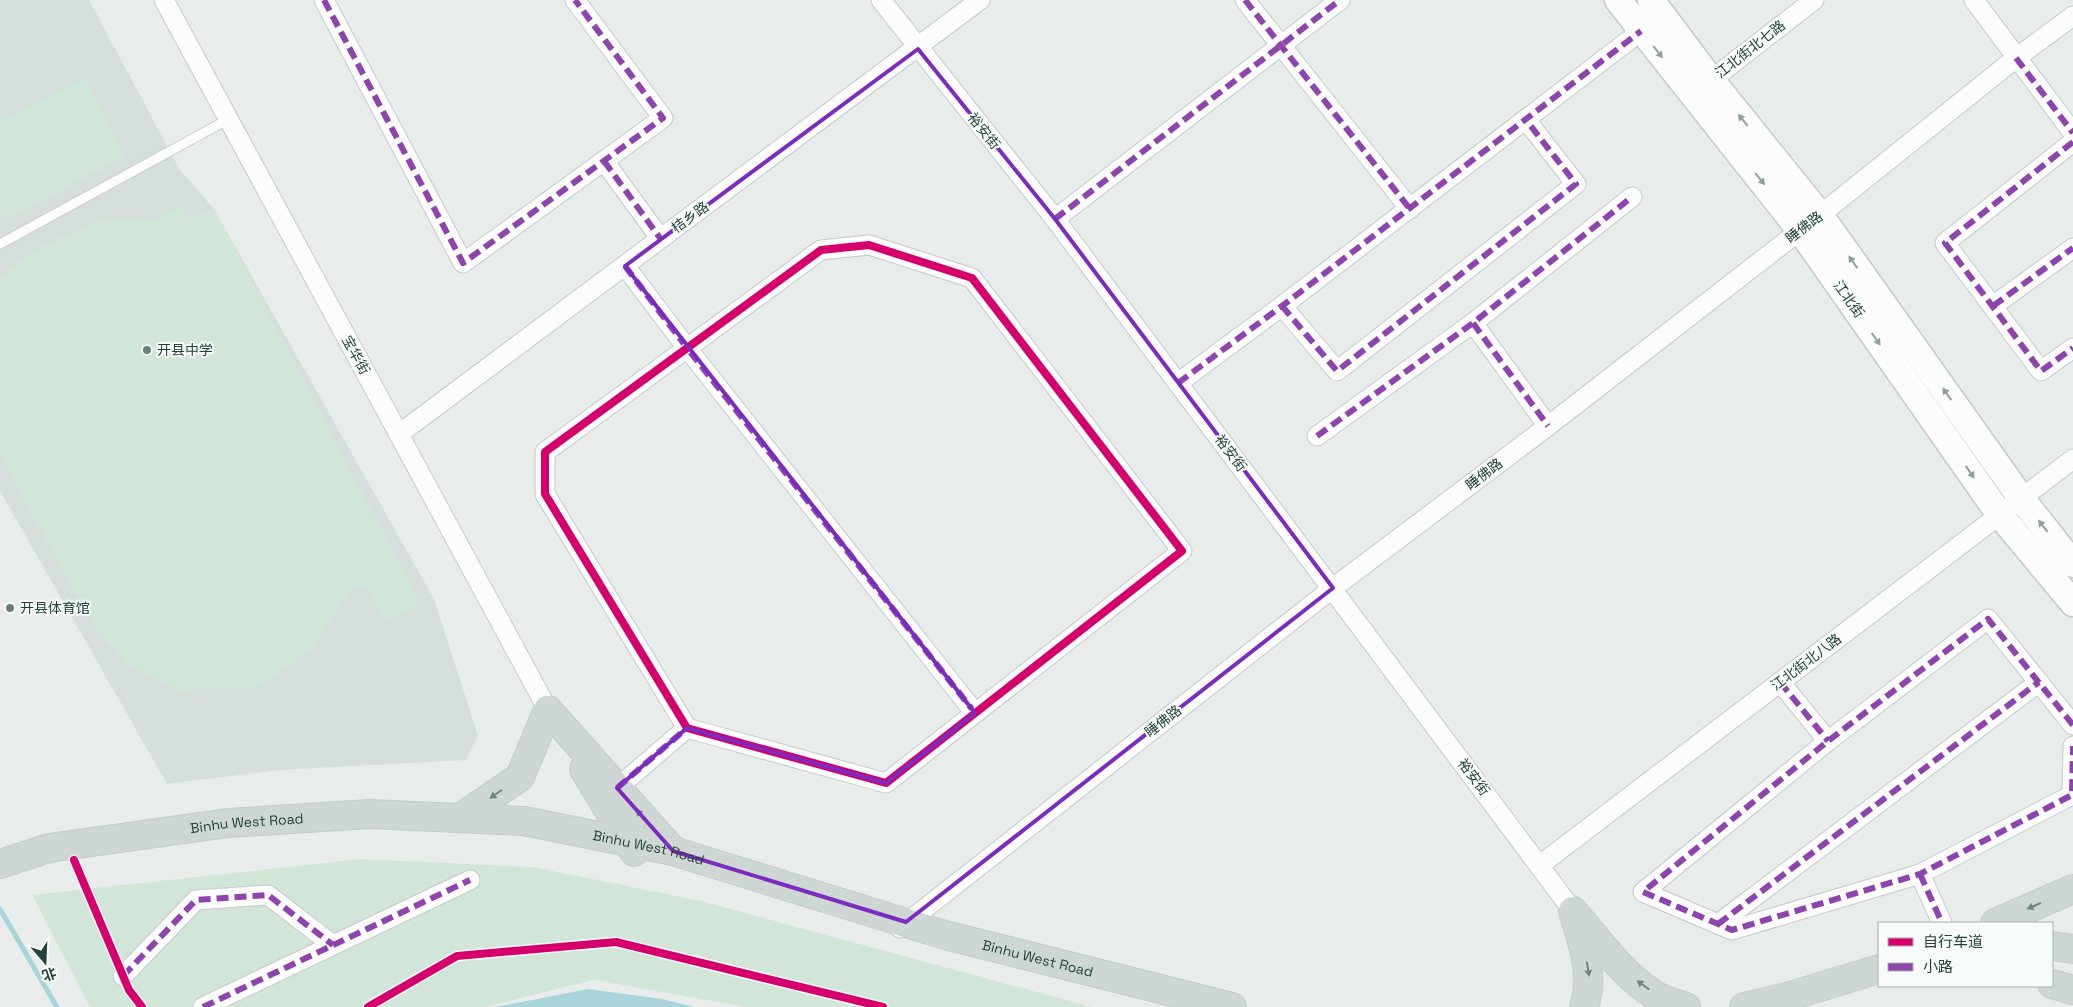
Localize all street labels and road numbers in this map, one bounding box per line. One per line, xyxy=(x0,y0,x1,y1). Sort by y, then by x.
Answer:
street label: 江北街北七路 xyxy=(1711,16,1789,82)
street label: 裕安街 xyxy=(964,109,1004,153)
street label: 桔乡路 xyxy=(668,197,712,237)
street label: 睡佛路 xyxy=(1782,207,1826,247)
street label: 江北街 xyxy=(1830,277,1868,321)
street label: 宝华街 xyxy=(338,332,374,378)
street label: 裕安街 xyxy=(1211,431,1251,475)
street label: 睡佛路 xyxy=(1462,454,1506,494)
street label: 江北街北八路 xyxy=(1767,630,1845,694)
street label: 睡佛路 xyxy=(1141,701,1185,741)
street label: 裕安街 xyxy=(1454,755,1494,799)
street label: Binhu West Road xyxy=(189,809,304,837)
street label: Binhu West Road xyxy=(591,826,706,869)
street label: Binhu West Road xyxy=(980,936,1095,981)

